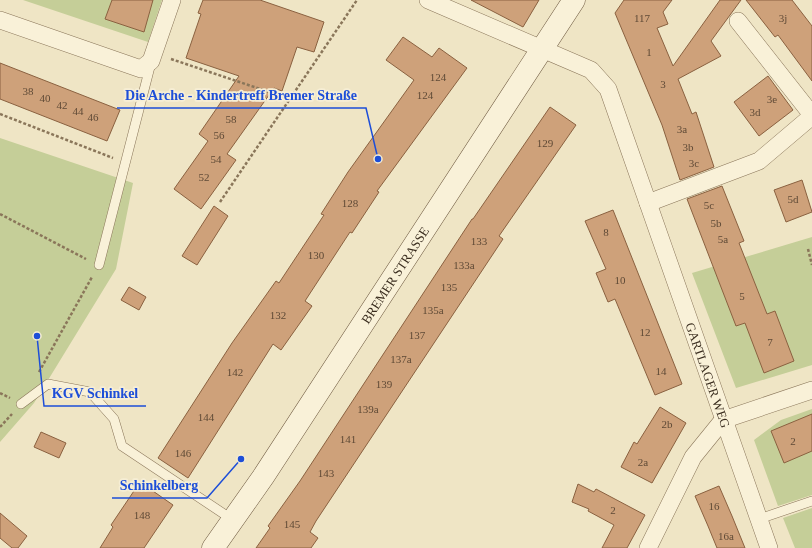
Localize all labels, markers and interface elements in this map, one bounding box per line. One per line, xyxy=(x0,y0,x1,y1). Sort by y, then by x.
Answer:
house number: 117 xyxy=(634,12,651,24)
house number: 3j xyxy=(779,12,787,24)
house number: 1 xyxy=(646,46,652,58)
house number: 124 xyxy=(430,71,447,83)
house number: 3 xyxy=(660,78,666,90)
callout: Die Arche - Kindertreff Bremer Straße xyxy=(117,82,366,108)
house number: 38 xyxy=(23,85,34,97)
text: Die Arche - Kindertreff Bremer Straße xyxy=(125,88,357,103)
house number: 124 xyxy=(417,89,434,101)
house number: 40 xyxy=(40,92,51,104)
house number: 3e xyxy=(767,93,777,105)
house number: 42 xyxy=(57,99,68,111)
house number: 44 xyxy=(73,105,84,117)
house number: 3d xyxy=(750,106,761,118)
house number: 46 xyxy=(88,111,99,123)
house number: 58 xyxy=(226,113,237,125)
house number: 3a xyxy=(677,123,687,135)
house number: 56 xyxy=(214,129,225,141)
house number: 129 xyxy=(537,137,554,149)
house number: 3b xyxy=(683,141,694,153)
house number: 54 xyxy=(211,153,222,165)
house number: 3c xyxy=(689,157,699,169)
house number: 52 xyxy=(199,171,210,183)
house number: 5d xyxy=(788,193,799,205)
house number: 128 xyxy=(342,197,359,209)
house number: 5c xyxy=(704,199,714,211)
house number: 5b xyxy=(711,217,722,229)
street label: BREMER STRASSE xyxy=(358,224,432,326)
house number: 8 xyxy=(603,226,609,238)
house number: 5a xyxy=(718,233,728,245)
house number: 133 xyxy=(471,235,488,247)
house number: 130 xyxy=(308,249,325,261)
house number: 133a xyxy=(453,259,475,271)
house number: 10 xyxy=(615,274,626,286)
house number: 135 xyxy=(441,281,458,293)
house number: 5 xyxy=(739,290,745,302)
house number: 135a xyxy=(422,304,444,316)
house number: 132 xyxy=(270,309,286,321)
street label: GARTLAGER WEG xyxy=(682,321,733,430)
house number: 12 xyxy=(640,326,651,338)
house number: 137 xyxy=(409,329,426,341)
house number: 7 xyxy=(767,336,773,348)
house number: 137a xyxy=(390,353,412,365)
house number: 14 xyxy=(656,365,667,377)
house number: 142 xyxy=(227,366,243,378)
house number: 139 xyxy=(376,378,393,390)
callout: KGV Schinkel xyxy=(44,380,146,406)
text: KGV Schinkel xyxy=(52,386,138,401)
house number: 139a xyxy=(357,403,379,415)
house number: 144 xyxy=(198,411,215,423)
house number: 2b xyxy=(662,418,673,430)
house number: 141 xyxy=(340,433,356,445)
house number: 2 xyxy=(790,435,796,447)
house number: 146 xyxy=(175,447,192,459)
house number: 2a xyxy=(638,456,648,468)
house number: 143 xyxy=(318,467,335,479)
callout: Schinkelberg xyxy=(112,472,207,498)
text: Schinkelberg xyxy=(120,478,198,493)
house number: 16 xyxy=(709,500,720,512)
house number: 2 xyxy=(610,504,616,516)
house number: 148 xyxy=(134,509,151,521)
house number: 145 xyxy=(284,518,301,530)
house number: 16a xyxy=(718,530,734,542)

